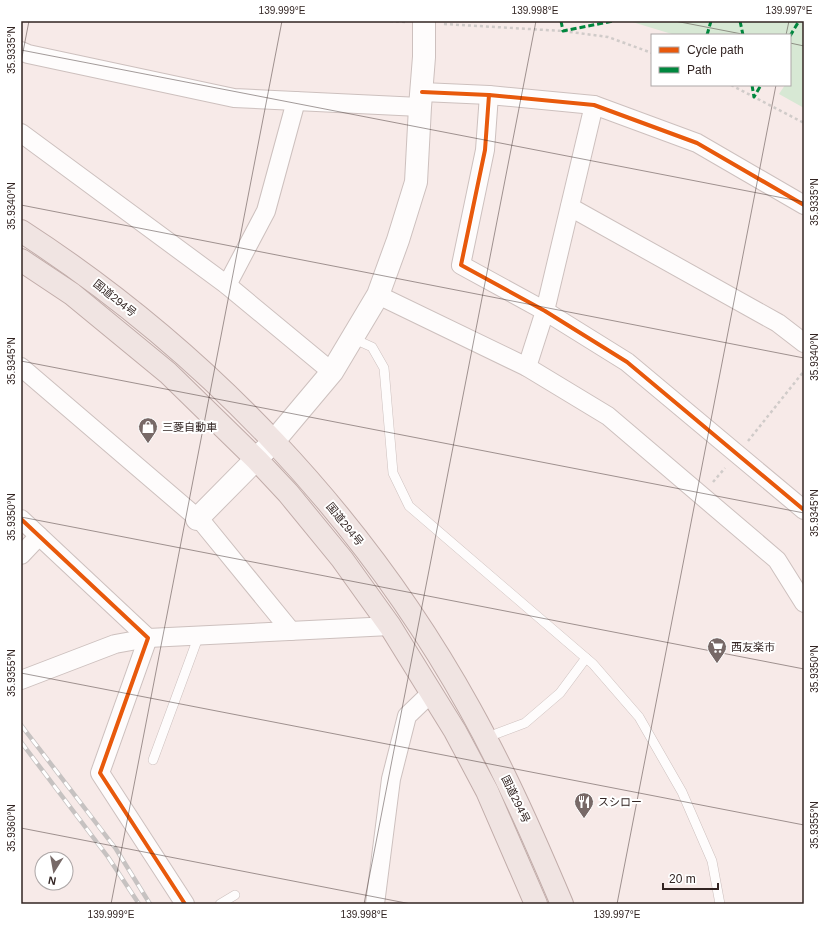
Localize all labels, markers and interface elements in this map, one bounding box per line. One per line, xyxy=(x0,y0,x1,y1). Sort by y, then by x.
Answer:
text: 139.999°E xyxy=(259,5,306,16)
text: 139.998°E xyxy=(512,5,559,16)
text: 139.997°E xyxy=(766,5,813,16)
text: 35.9335°N xyxy=(6,26,17,74)
legend xyxy=(651,34,791,86)
text: Cycle path xyxy=(687,43,744,57)
text: Path xyxy=(687,63,712,77)
text: 35.9335°N xyxy=(809,178,820,226)
text: 35.9340°N xyxy=(6,182,17,230)
street label: 国道294号 xyxy=(91,277,139,319)
text: 35.9340°N xyxy=(809,333,820,381)
text: 35.9345°N xyxy=(6,337,17,385)
shop icon: 三菱自動車 xyxy=(137,416,159,444)
place label: 三菱自動車 xyxy=(162,421,217,433)
text: 35.9345°N xyxy=(809,489,820,537)
text: 35.9350°N xyxy=(6,493,17,541)
street label: 国道294号 xyxy=(324,500,366,548)
supermarket icon: 西友楽市 xyxy=(706,636,728,664)
place label: 西友楽市 xyxy=(731,641,775,653)
text: 35.9350°N xyxy=(809,645,820,693)
text: 35.9355°N xyxy=(6,649,17,697)
street label: 国道294号 xyxy=(499,773,533,825)
restaurant icon: スシロー xyxy=(573,791,595,819)
place label: スシロー xyxy=(598,796,642,808)
text: 35.9355°N xyxy=(809,801,820,849)
text: 35.9360°N xyxy=(6,804,17,852)
north arrow xyxy=(34,851,74,891)
scale bar xyxy=(663,865,718,891)
text: 20 m xyxy=(669,872,696,886)
text: N xyxy=(47,874,57,887)
text: 139.999°E xyxy=(88,909,135,920)
text: 139.998°E xyxy=(341,909,388,920)
text: 139.997°E xyxy=(594,909,641,920)

